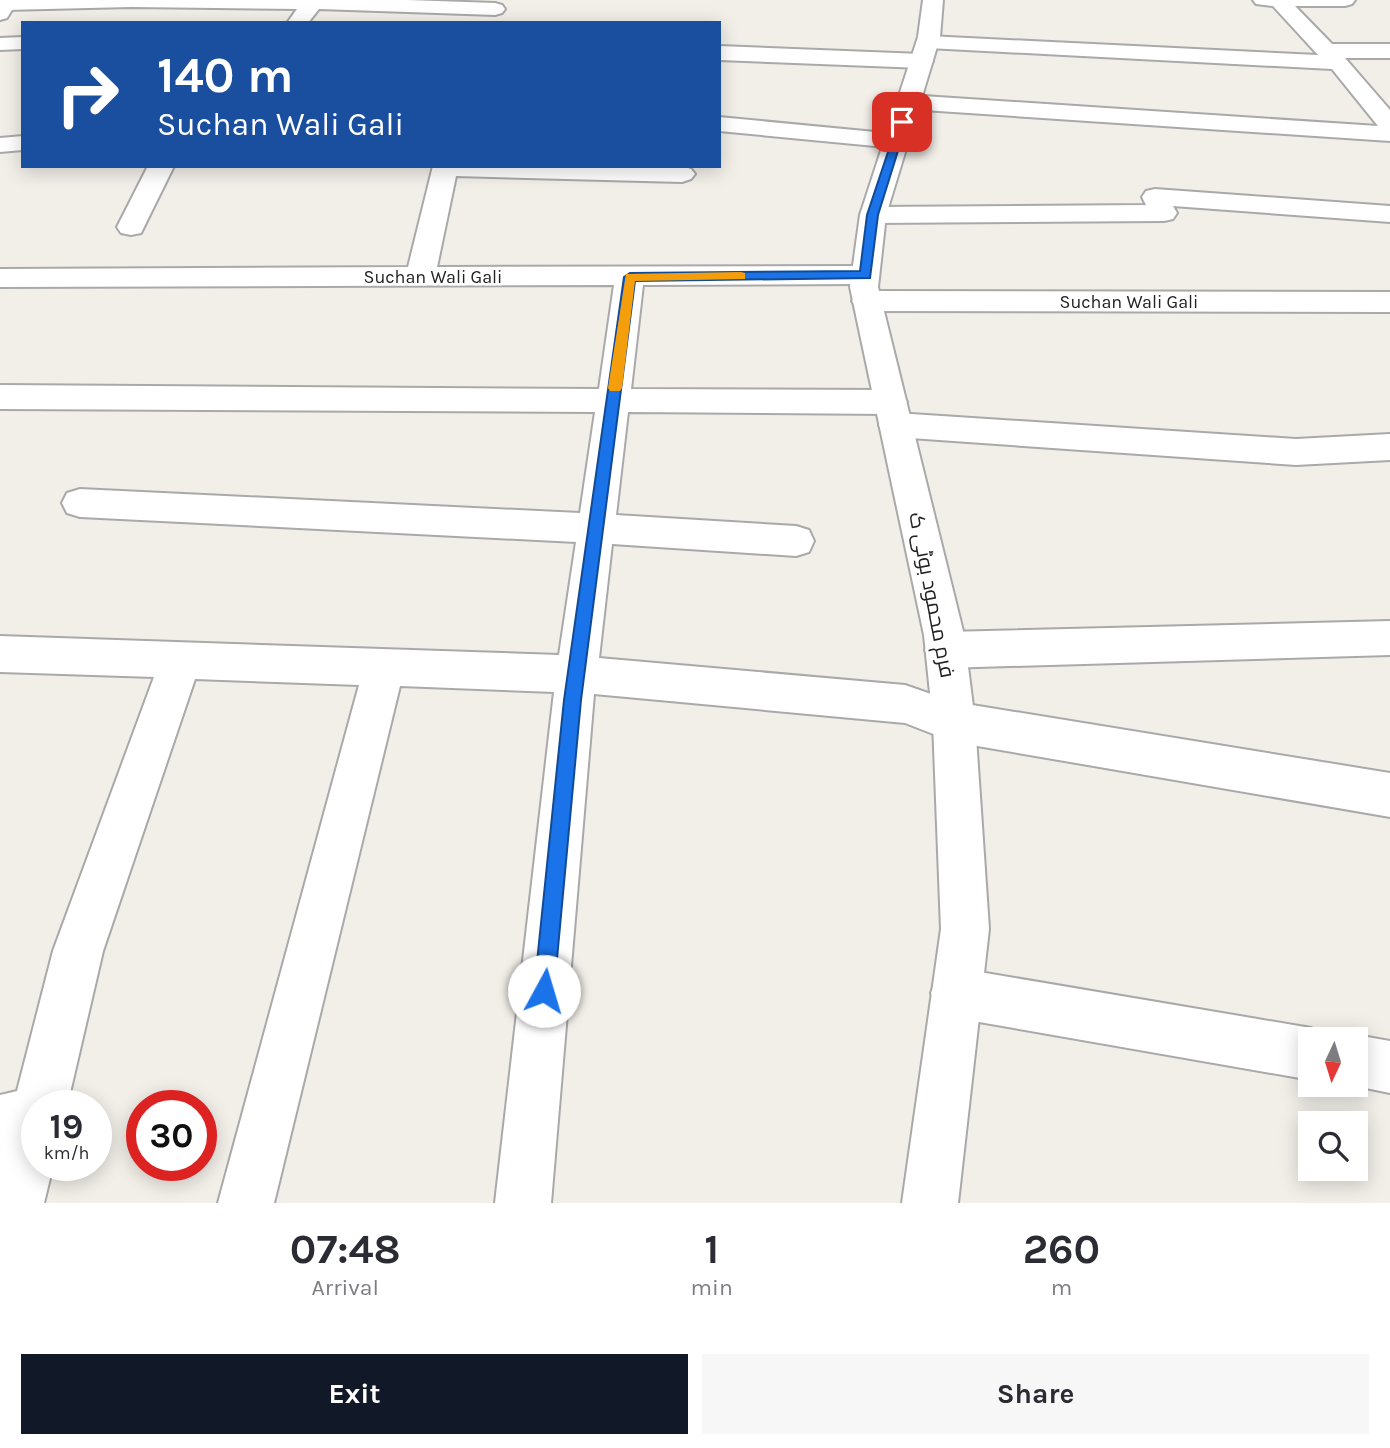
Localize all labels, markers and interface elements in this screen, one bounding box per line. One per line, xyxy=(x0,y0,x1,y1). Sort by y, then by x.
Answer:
text: 140 m xyxy=(157,47,294,104)
icon: right xyxy=(42,49,133,140)
pin xyxy=(872,92,932,152)
icon: arrive xyxy=(883,103,921,141)
text: Suchan Wali Gali xyxy=(157,106,404,143)
street label: Suchan Wali Gali xyxy=(364,266,503,288)
street label: Suchan Wali Gali xyxy=(1060,291,1199,313)
street label: فرم محمود بوٹی ک xyxy=(902,510,960,680)
position arrow xyxy=(507,954,581,1028)
north arrow xyxy=(1298,1027,1368,1097)
map controls xyxy=(1298,1027,1368,1181)
speed limit sign: 30 xyxy=(126,1090,217,1181)
text: 19 xyxy=(50,1106,83,1147)
button: search xyxy=(1298,1111,1368,1181)
text: km/h xyxy=(44,1142,89,1164)
text: 07:48 xyxy=(290,1224,401,1274)
text: 1 xyxy=(704,1224,719,1274)
text: 260 xyxy=(1023,1224,1100,1274)
text: Arrival xyxy=(312,1274,379,1301)
text: min xyxy=(691,1274,733,1301)
text: m xyxy=(1051,1274,1072,1301)
button: Exit xyxy=(21,1354,688,1434)
button: Share xyxy=(702,1354,1369,1434)

